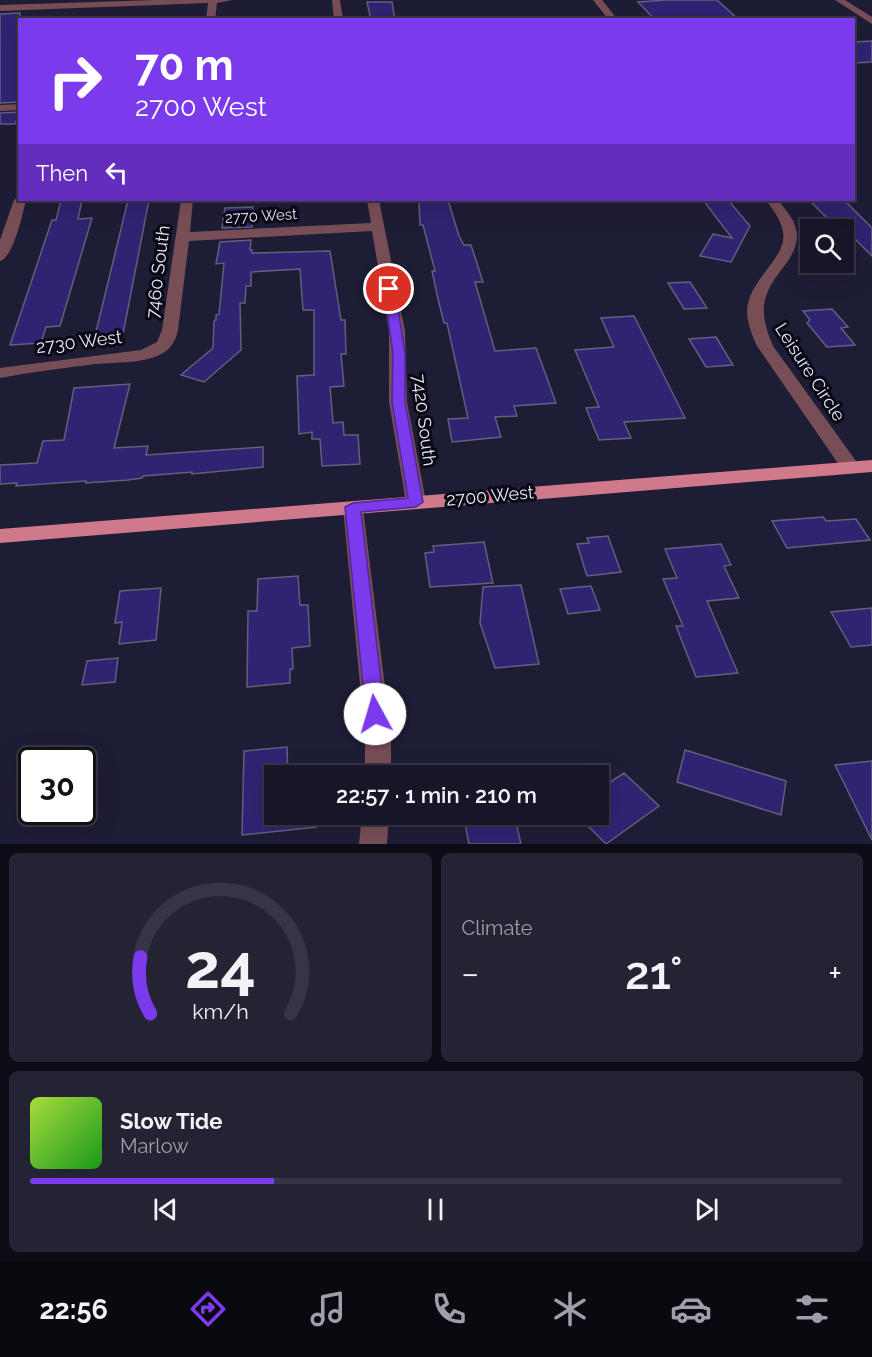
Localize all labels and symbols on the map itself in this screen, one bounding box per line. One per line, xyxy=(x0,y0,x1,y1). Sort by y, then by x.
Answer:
street label: 2770 West xyxy=(225,205,297,227)
street label: 7460 South xyxy=(141,224,174,320)
pin xyxy=(363,263,414,314)
street label: Leisure Circle xyxy=(771,319,850,425)
street label: 2730 West xyxy=(35,326,123,357)
street label: 7420 South xyxy=(408,373,441,467)
street label: 2700 West xyxy=(445,481,535,510)
position arrow xyxy=(343,682,407,746)
speed limit sign: 30 xyxy=(18,747,96,825)

